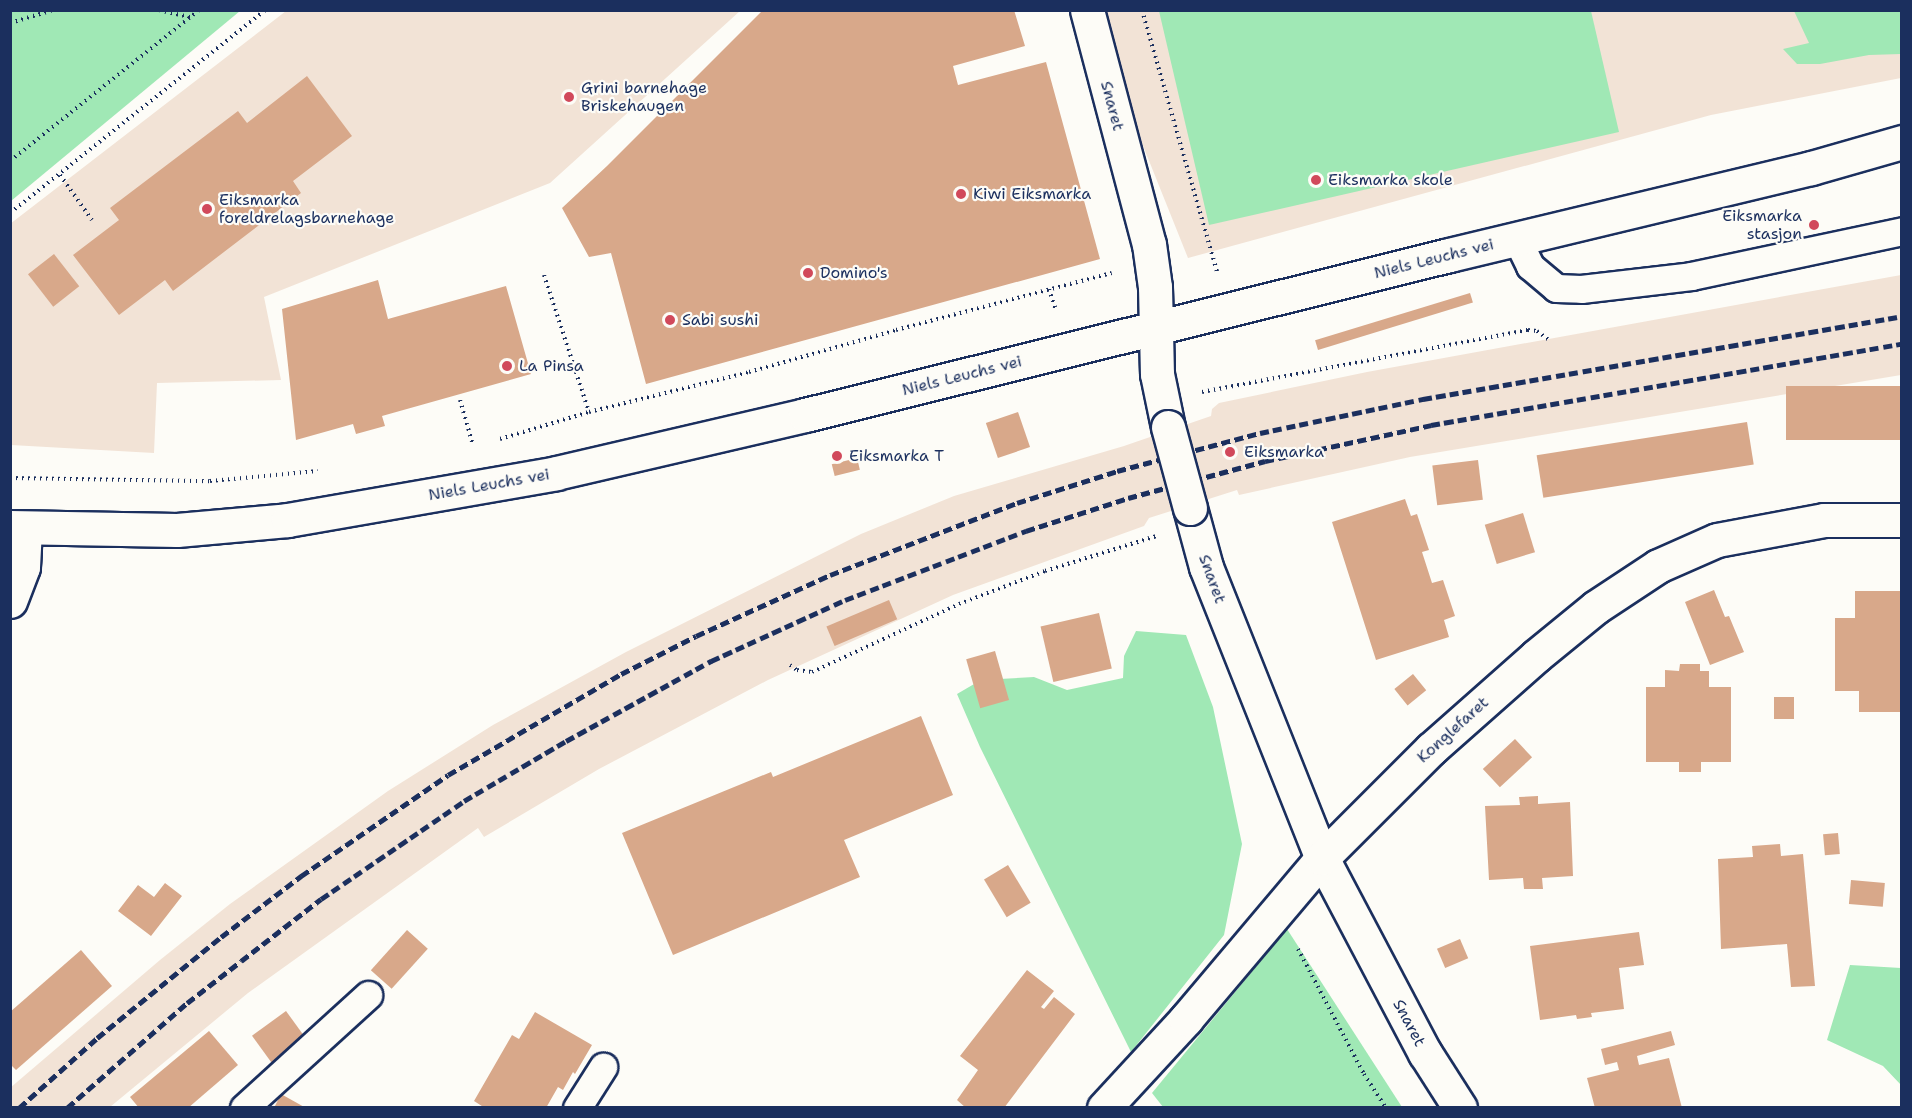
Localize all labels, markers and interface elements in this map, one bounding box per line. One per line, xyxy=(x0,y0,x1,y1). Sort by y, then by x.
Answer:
place label: Grini barnehage Briskehaugen xyxy=(581,78,707,116)
street label: Snaret xyxy=(1096,79,1128,133)
marker: Grini barnehage Briskehaugen xyxy=(562,90,576,104)
place label: Eiksmarka skole xyxy=(1328,170,1453,190)
marker: Eiksmarka skole xyxy=(1309,173,1323,187)
place label: Kiwi Eiksmarka xyxy=(973,184,1091,204)
marker: Kiwi Eiksmarka xyxy=(954,187,968,201)
place label: Eiksmarka foreldrelagsbarnehage xyxy=(219,190,394,228)
marker: Eiksmarka foreldrelagsbarnehage xyxy=(200,202,214,216)
place label: Eiksmarka stasjon xyxy=(1722,206,1802,244)
marker: Eiksmarka stasjon xyxy=(1807,218,1821,232)
street label: Niels Leuchs vei xyxy=(1372,235,1496,283)
place label: Domino's xyxy=(820,263,888,283)
marker: Domino's xyxy=(801,266,815,280)
place label: Sabi sushi xyxy=(682,310,759,330)
marker: Sabi sushi xyxy=(663,313,677,327)
street label: Niels Leuchs vei xyxy=(900,352,1024,400)
place label: La Pinsa xyxy=(519,356,584,376)
marker: La Pinsa xyxy=(500,359,514,373)
place label: Eiksmarka xyxy=(1244,442,1324,462)
marker: Eiksmarka xyxy=(1221,443,1239,461)
place label: Eiksmarka T xyxy=(849,446,944,466)
marker: Eiksmarka T xyxy=(830,449,844,463)
street label: Niels Leuchs vei xyxy=(427,465,551,505)
street label: Snaret xyxy=(1194,552,1230,606)
street label: Konglefaret xyxy=(1413,693,1493,767)
street label: Snaret xyxy=(1389,996,1429,1050)

